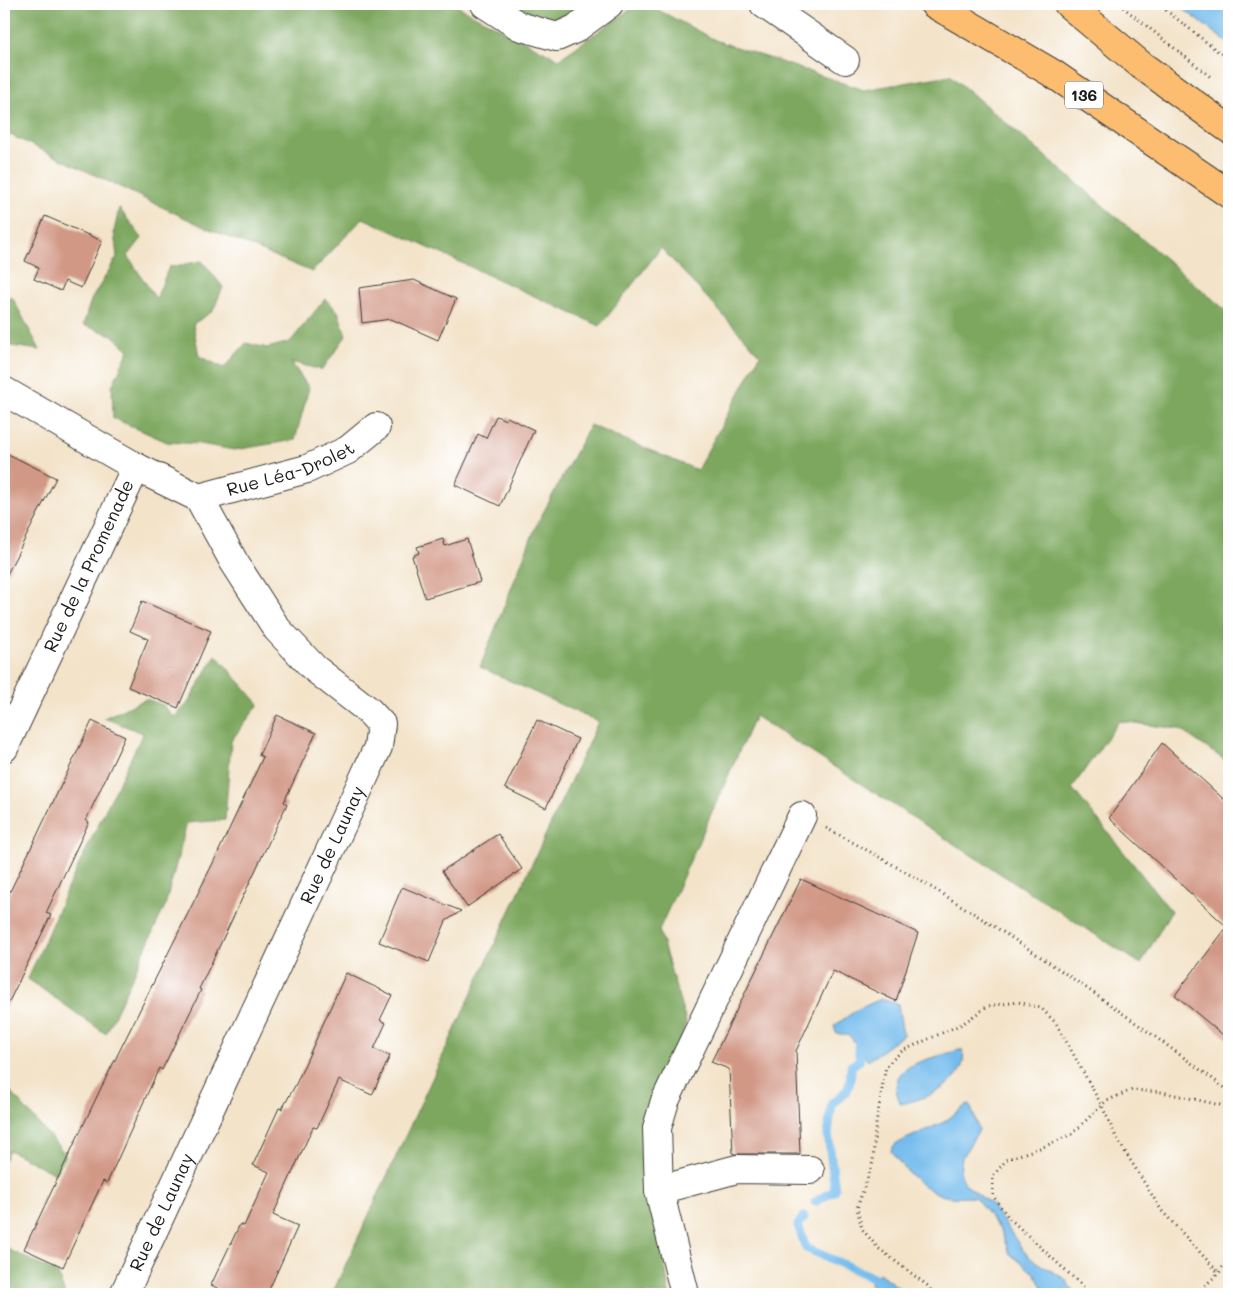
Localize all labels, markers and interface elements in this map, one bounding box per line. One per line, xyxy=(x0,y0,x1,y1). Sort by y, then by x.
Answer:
road number: 136 xyxy=(1065,82,1103,108)
street label: Rue Léa-Drolet xyxy=(224,436,359,501)
street label: Rue de la Promenade xyxy=(37,475,139,656)
street label: Rue de Launay xyxy=(294,782,370,908)
street label: Rue de Launay xyxy=(123,1149,199,1275)

